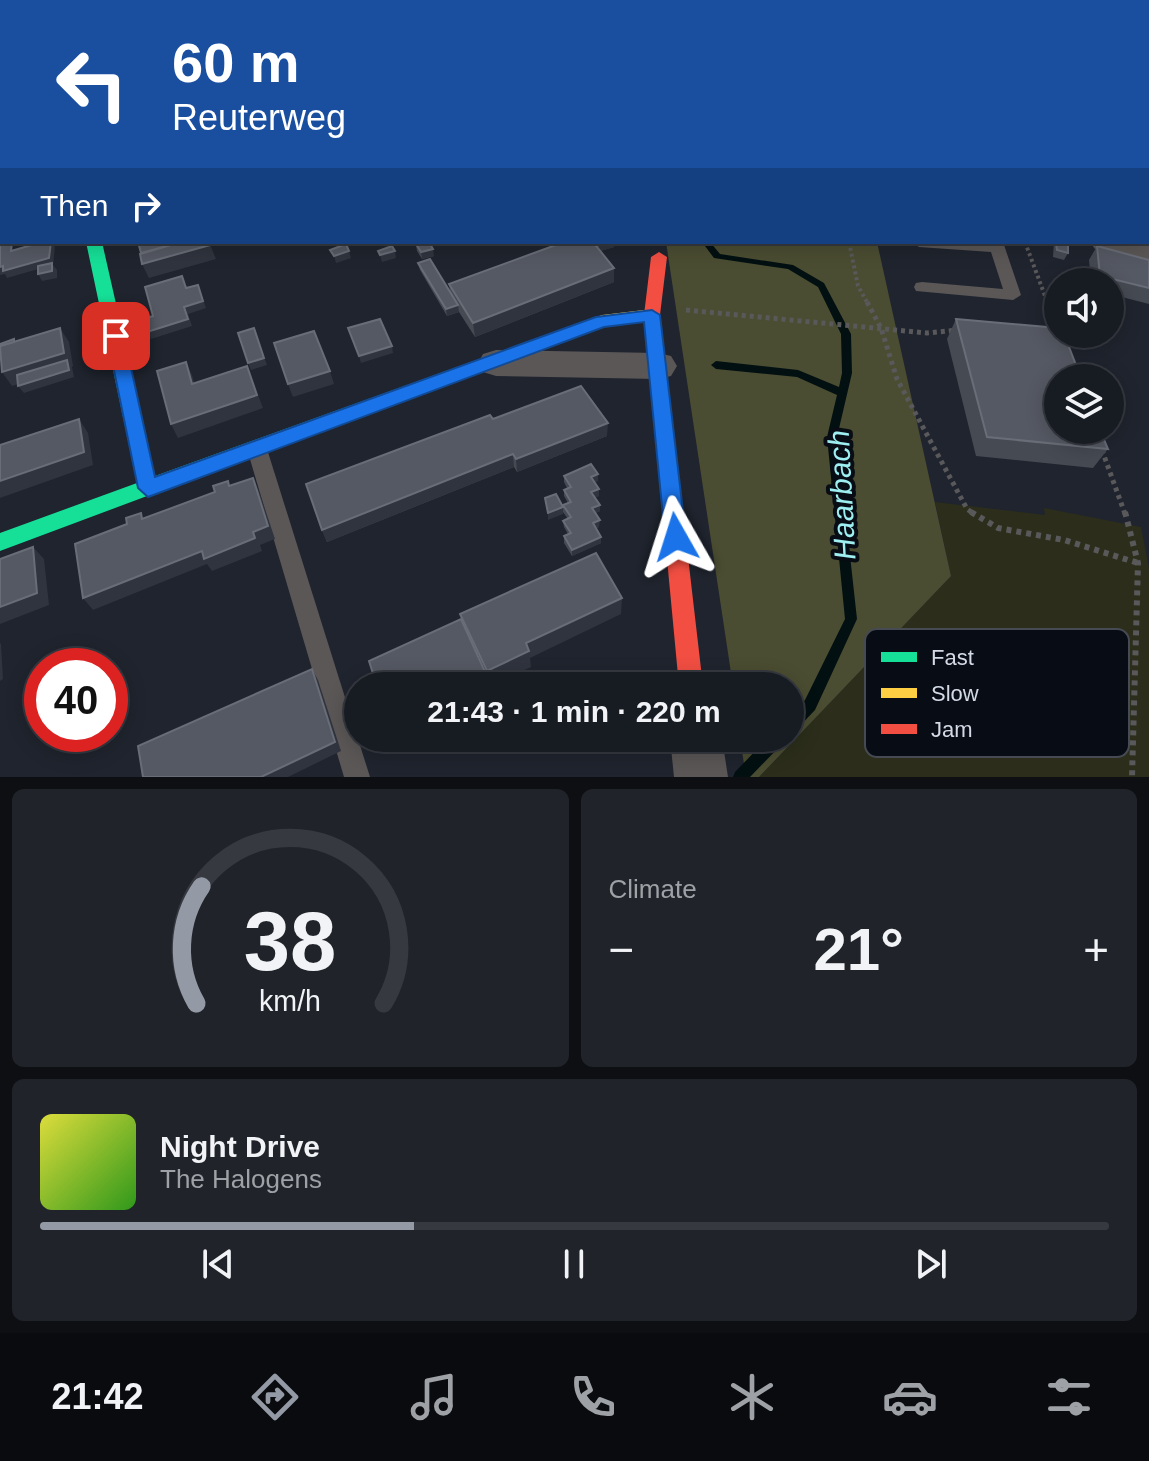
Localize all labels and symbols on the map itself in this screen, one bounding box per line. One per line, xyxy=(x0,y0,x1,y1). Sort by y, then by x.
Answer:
pin xyxy=(82,302,150,370)
water label: Haarbach xyxy=(822,429,861,561)
position arrow xyxy=(634,495,718,579)
legend xyxy=(865,629,1129,757)
text: Fast xyxy=(931,645,974,670)
speed limit sign: 40 xyxy=(24,648,128,752)
text: Slow xyxy=(931,681,979,706)
text: Jam xyxy=(931,717,973,742)

